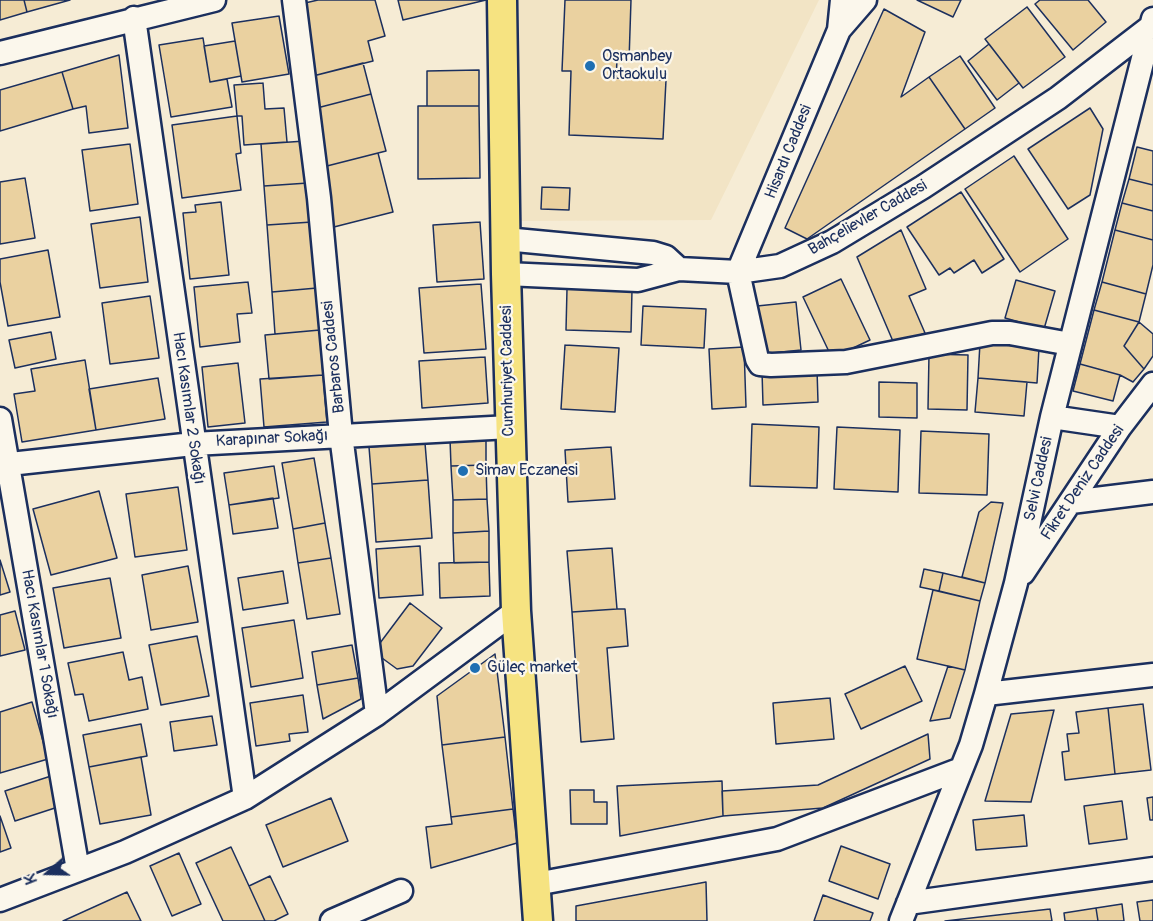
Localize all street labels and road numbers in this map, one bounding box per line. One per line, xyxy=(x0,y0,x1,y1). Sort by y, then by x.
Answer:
street label: Hisardı Caddesi xyxy=(761,102,817,202)
street label: Bahçelievler Caddesi xyxy=(805,176,931,260)
street label: Barbaros Caddesi xyxy=(319,300,349,414)
street label: Cumhuriyet Caddesi xyxy=(497,305,519,437)
street label: Hacı Kasımlar 2 Sokağı xyxy=(168,331,208,485)
street label: Fikret Deniz Caddesi xyxy=(1037,422,1129,544)
street label: Karapınar Sokağı xyxy=(215,426,329,452)
street label: Selvi Caddesi xyxy=(1021,435,1057,523)
street label: Hacı Kasımlar 1 Sokağı xyxy=(16,568,62,720)

